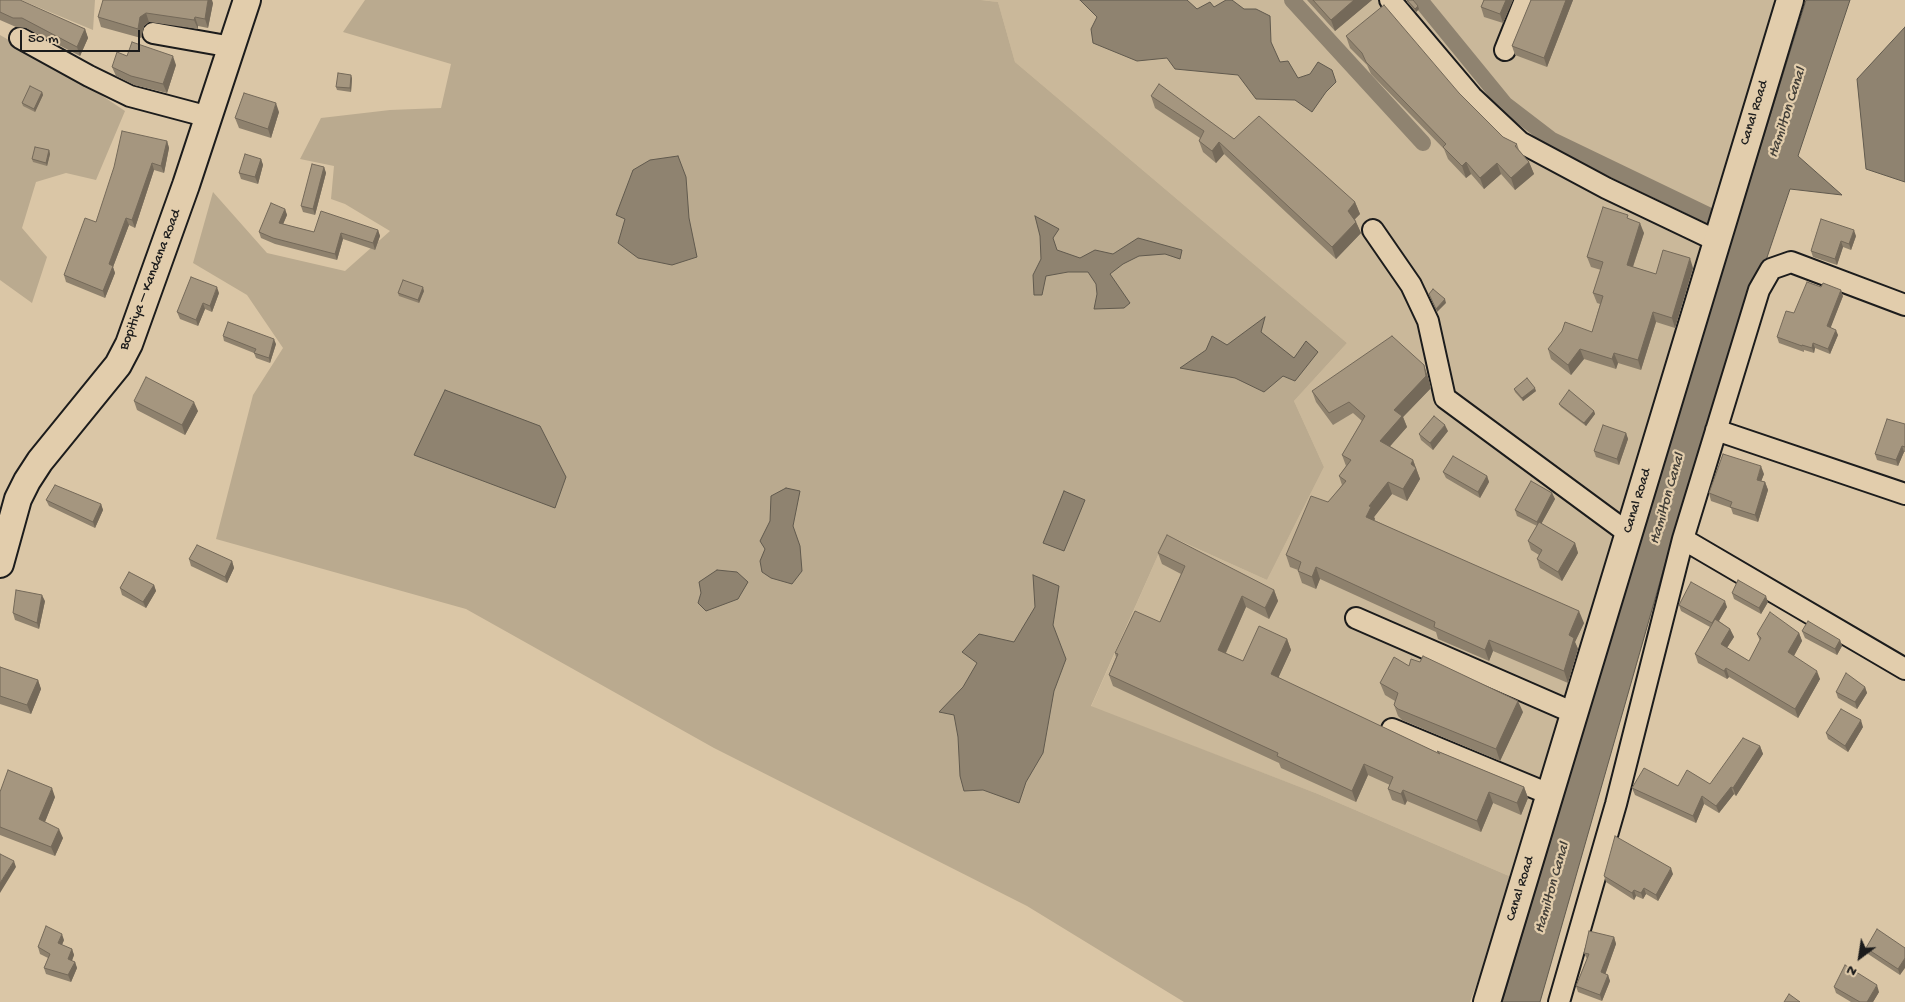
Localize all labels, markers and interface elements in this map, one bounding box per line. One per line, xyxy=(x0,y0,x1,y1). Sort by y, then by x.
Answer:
scale bar xyxy=(22,20,142,52)
text: 50 m xyxy=(28,30,59,48)
water label: Hamilton Canal xyxy=(1765,66,1811,160)
street label: Canal Road xyxy=(1737,79,1773,147)
street label: Bopitiya – Kandana Road xyxy=(116,207,186,353)
water label: Hamilton Canal xyxy=(1646,451,1690,547)
street label: Canal Road xyxy=(1620,467,1656,535)
water label: Hamilton Canal xyxy=(1531,840,1575,936)
street label: Canal Road xyxy=(1503,855,1539,923)
north arrow xyxy=(1835,932,1885,982)
text: N xyxy=(1844,961,1860,980)

